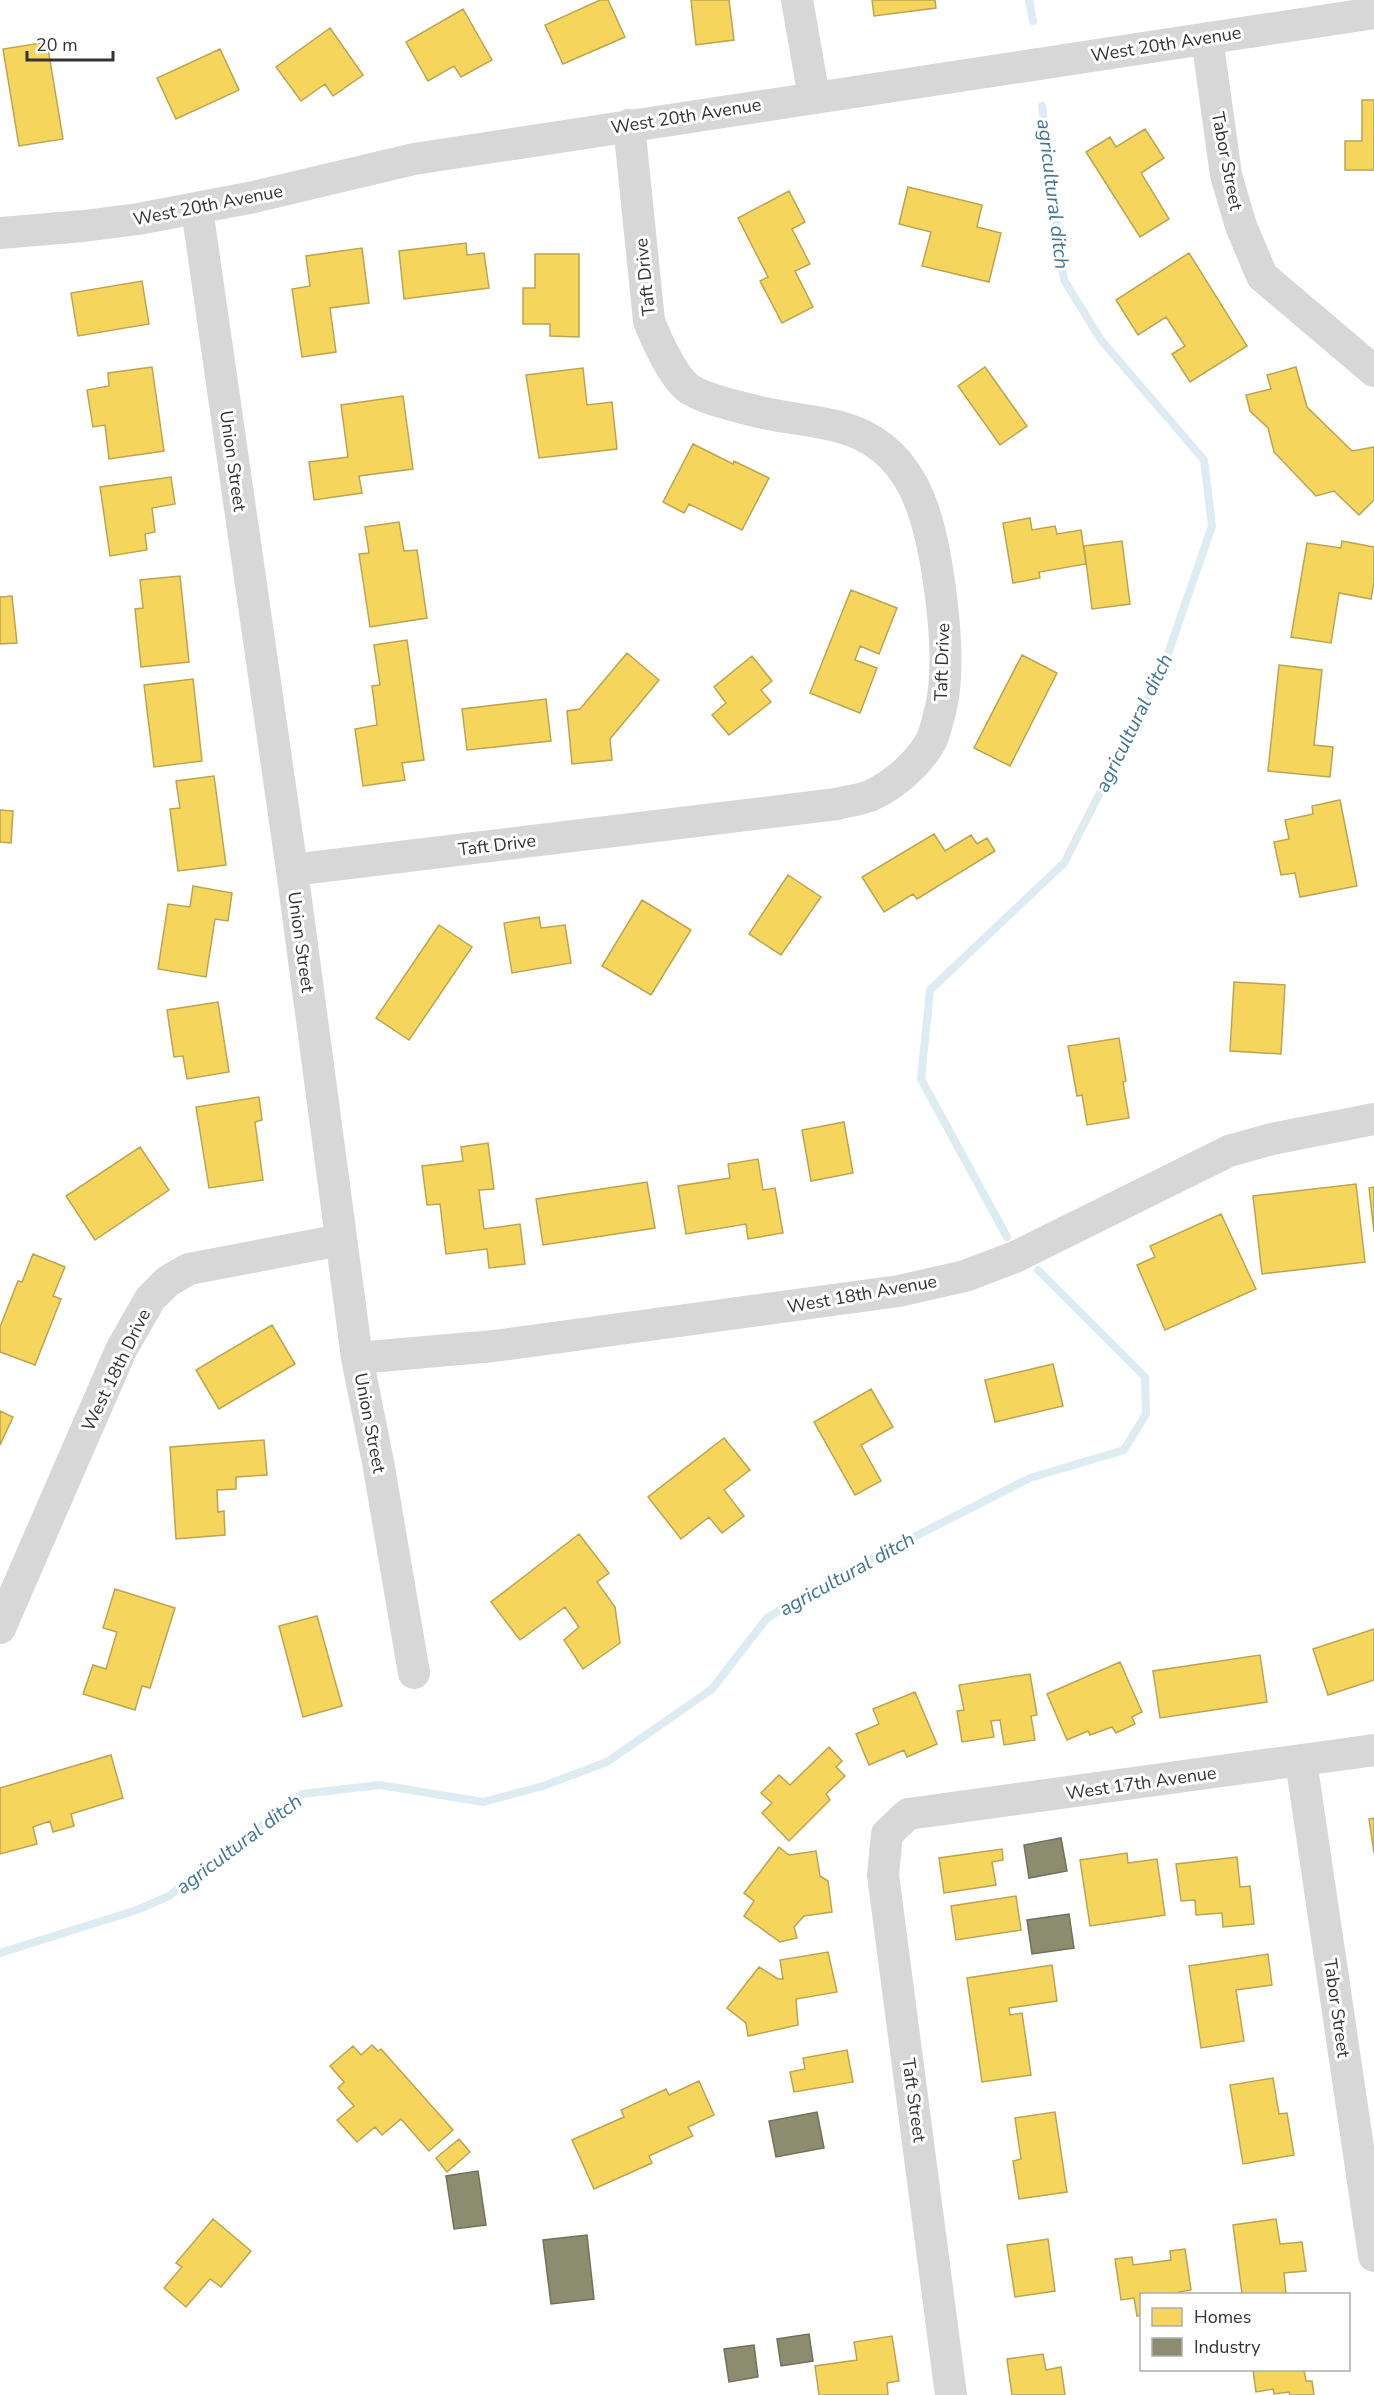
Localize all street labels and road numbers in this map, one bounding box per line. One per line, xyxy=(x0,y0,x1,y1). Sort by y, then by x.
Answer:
street label: West 20th Avenue xyxy=(1089,20,1243,68)
street label: West 20th Avenue xyxy=(609,92,763,140)
street label: Tabor Street xyxy=(1206,110,1248,213)
street label: West 20th Avenue xyxy=(131,179,285,231)
street label: Taft Drive xyxy=(629,237,661,317)
street label: Union Street xyxy=(214,409,252,514)
street label: Taft Drive xyxy=(929,623,955,701)
street label: Taft Drive xyxy=(457,828,537,862)
street label: Union Street xyxy=(282,890,320,995)
street label: West 18th Avenue xyxy=(785,1269,939,1319)
street label: West 18th Drive xyxy=(76,1305,156,1435)
street label: Union Street xyxy=(349,1371,392,1476)
street label: West 17th Avenue xyxy=(1064,1761,1218,1805)
street label: Tabor Street xyxy=(1318,1957,1356,2060)
street label: Taft Street xyxy=(896,2056,932,2144)

